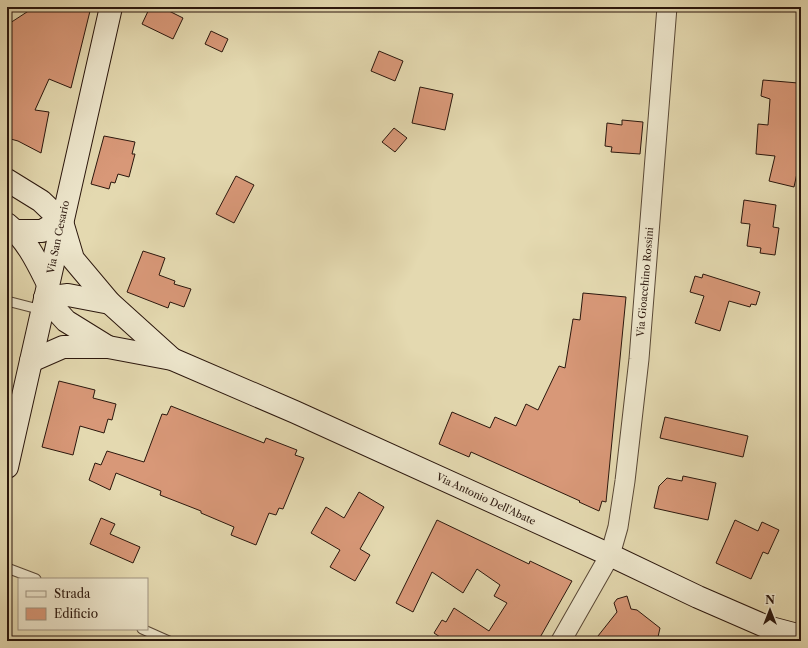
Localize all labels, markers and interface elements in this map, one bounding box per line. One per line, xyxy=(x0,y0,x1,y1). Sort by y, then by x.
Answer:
street label: Via San Cesario xyxy=(44,199,72,276)
street label: Via Gioacchino Rossini xyxy=(634,227,656,338)
street label: Via Antonio Dell'Abate xyxy=(433,470,538,528)
legend xyxy=(18,578,148,630)
text: Strada xyxy=(54,586,91,601)
north arrow xyxy=(750,590,790,630)
text: N xyxy=(765,593,775,607)
text: Edificio xyxy=(54,606,98,621)

